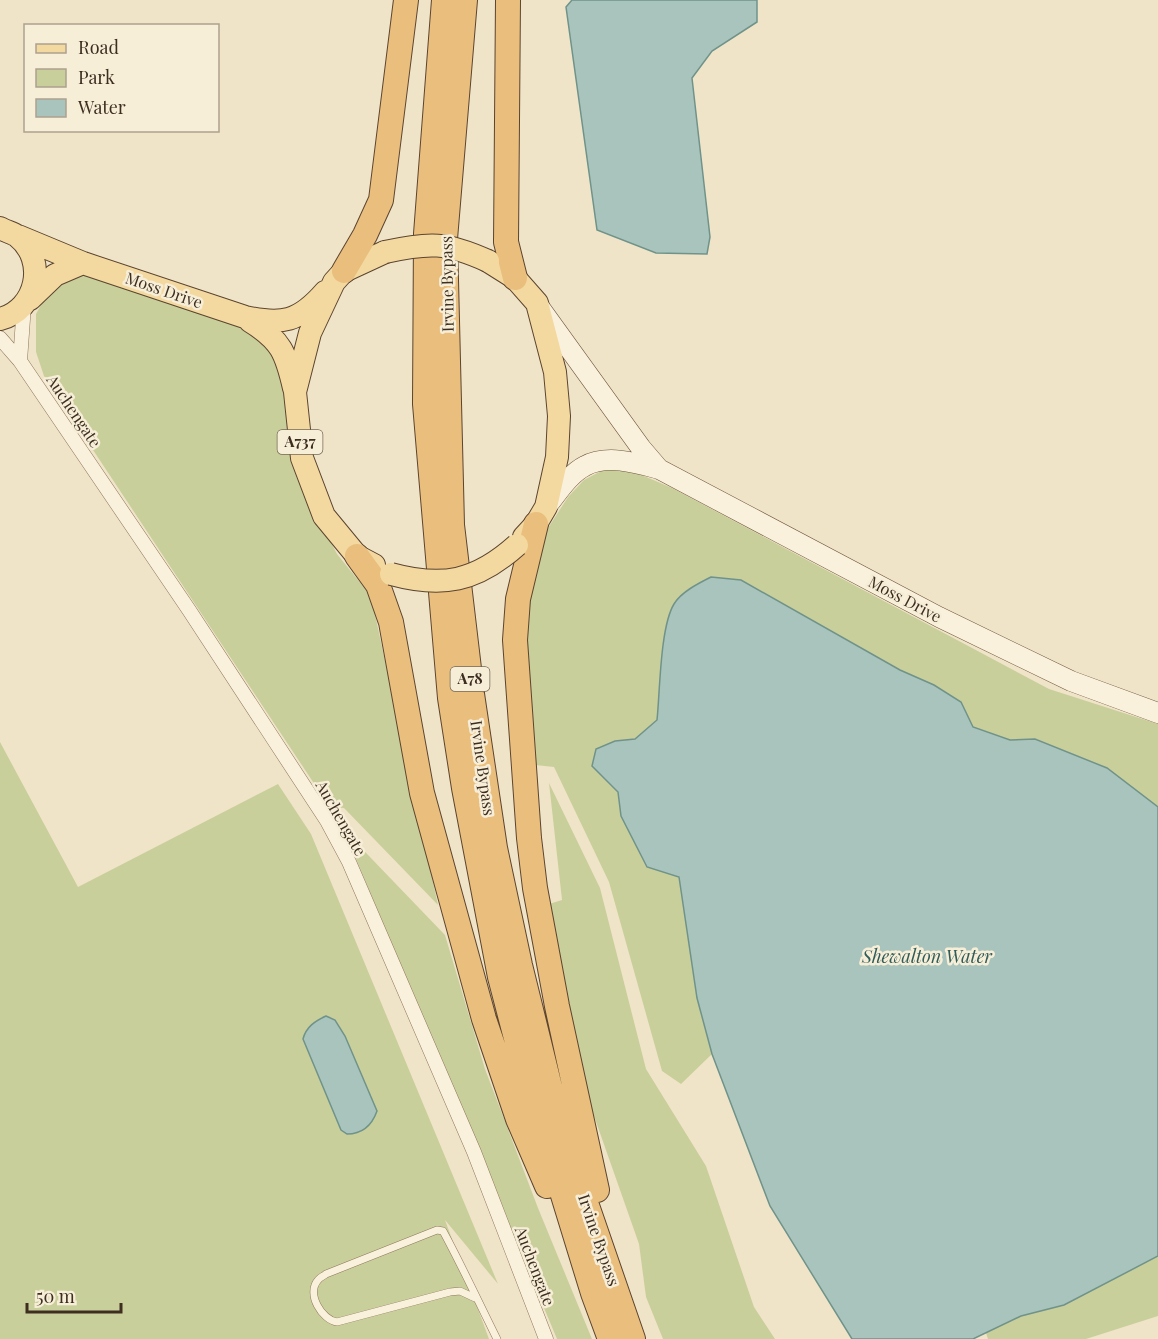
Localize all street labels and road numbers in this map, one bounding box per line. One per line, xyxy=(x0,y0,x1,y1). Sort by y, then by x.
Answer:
street label: Irvine Bypass xyxy=(435,236,458,332)
street label: Moss Drive xyxy=(123,267,205,312)
street label: Auchengate xyxy=(42,369,106,451)
road number: A737 xyxy=(278,430,322,454)
street label: Moss Drive xyxy=(865,571,945,627)
road number: A78 xyxy=(450,667,490,691)
street label: Irvine Bypass xyxy=(466,719,501,817)
street label: Auchengate xyxy=(311,775,371,859)
street label: Irvine Bypass xyxy=(574,1191,625,1289)
street label: Auchengate xyxy=(510,1222,560,1309)

